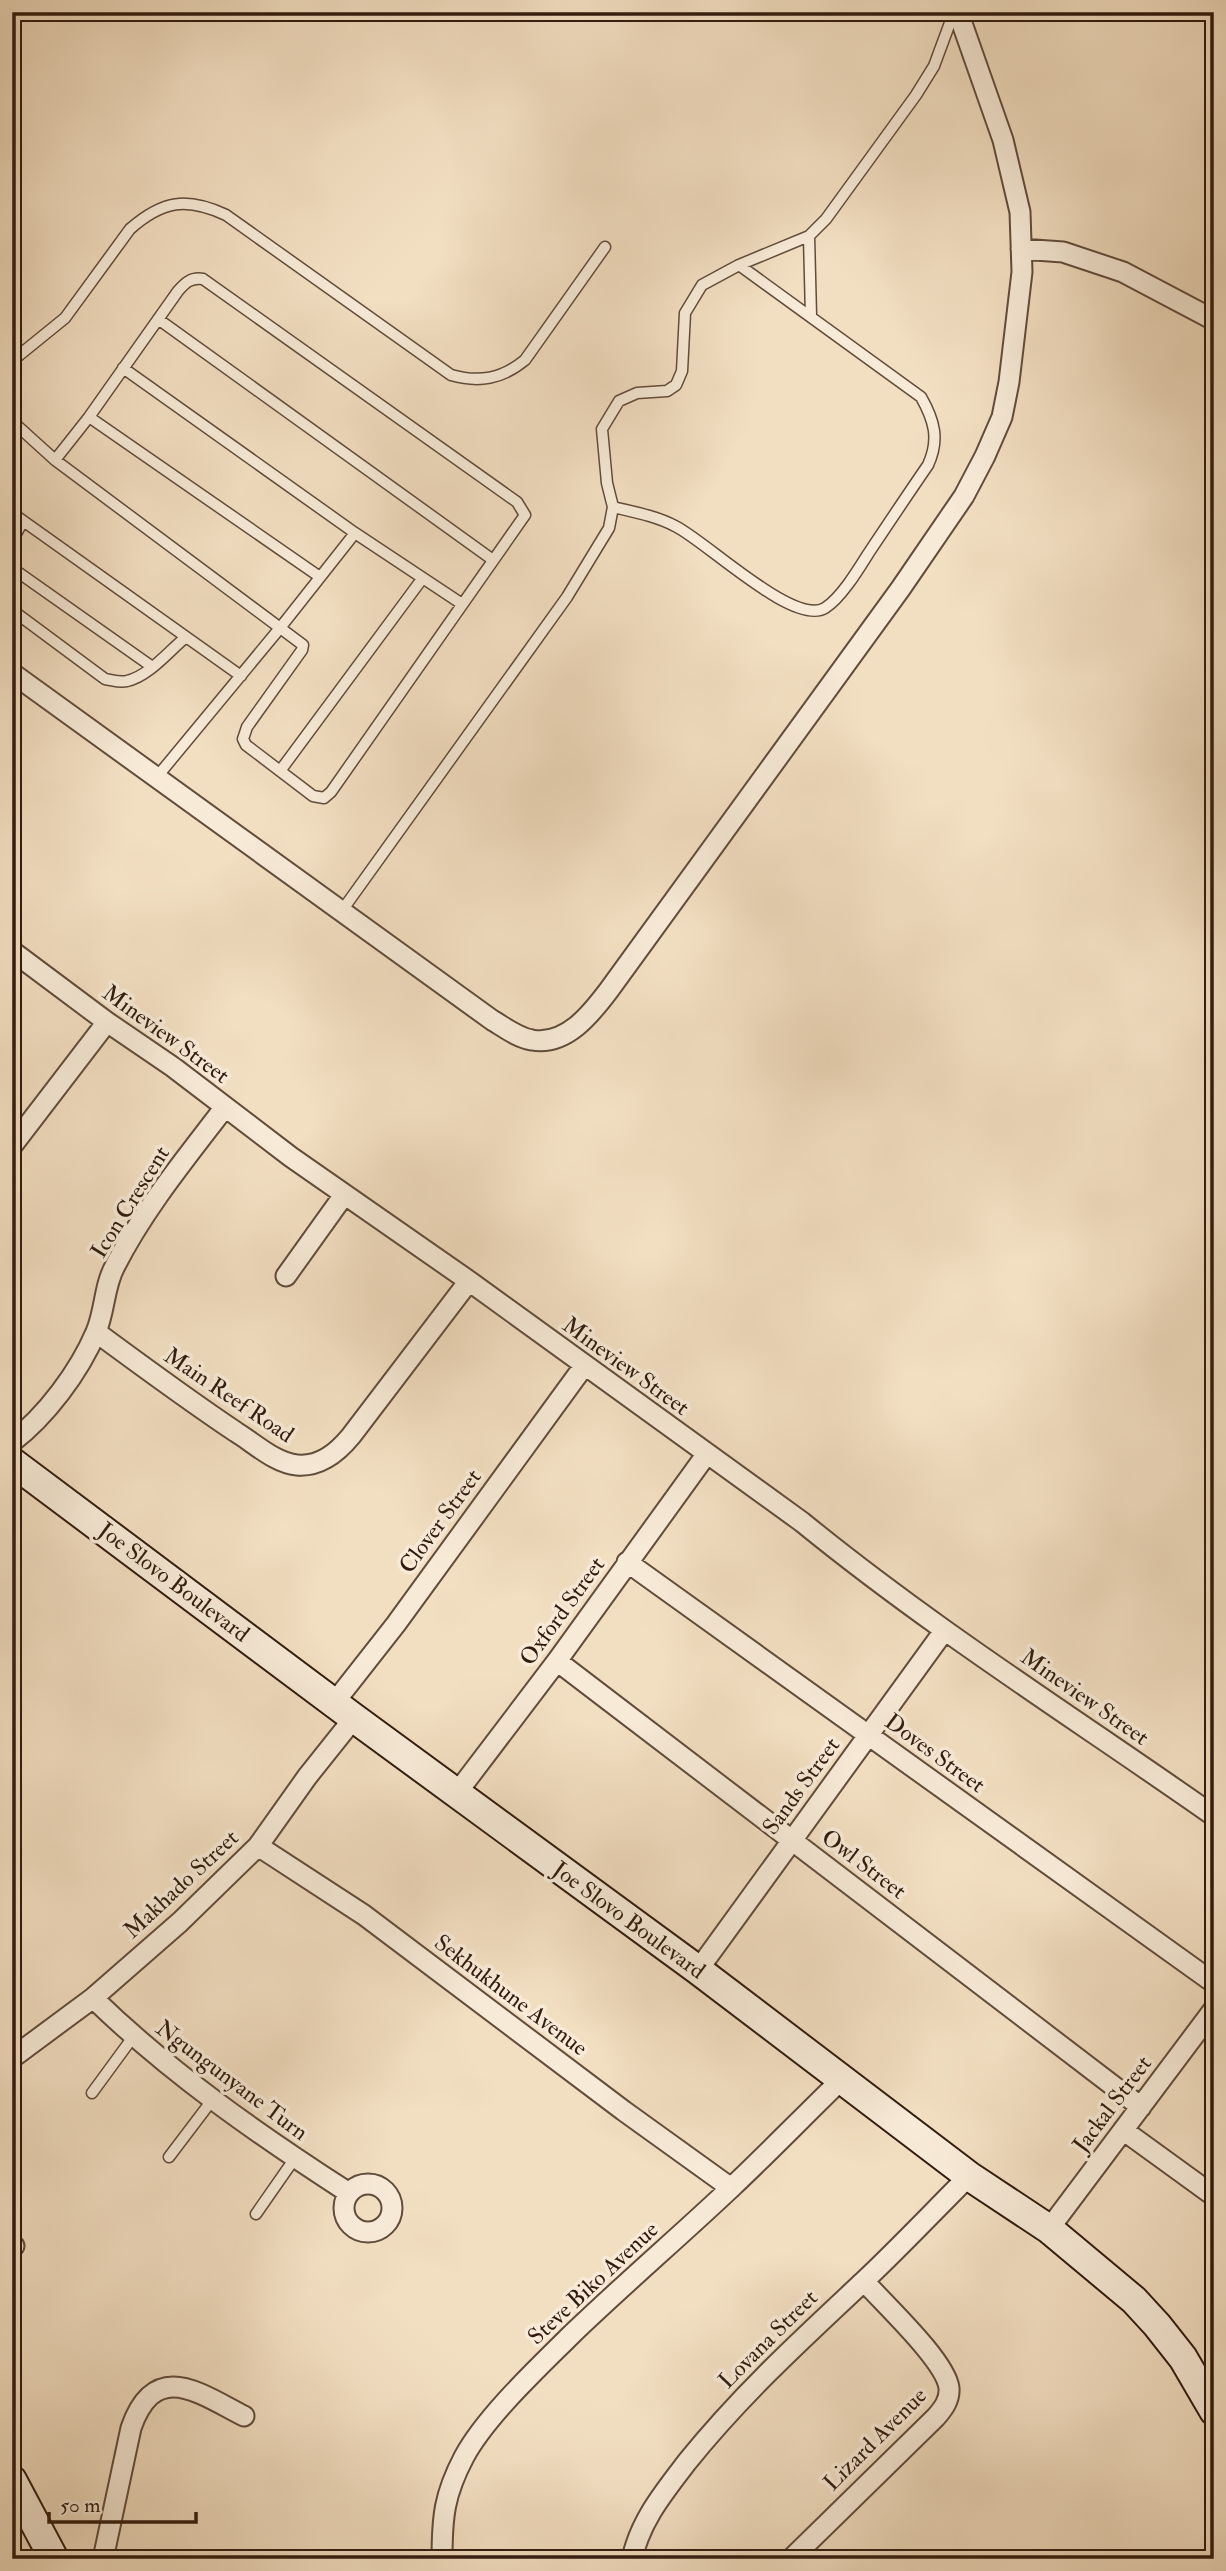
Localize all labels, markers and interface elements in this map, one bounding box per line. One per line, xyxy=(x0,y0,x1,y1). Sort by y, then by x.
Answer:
street label: Mineview Street xyxy=(97,978,235,1090)
street label: Icon Crescent xyxy=(84,1141,176,1263)
street label: Mineview Street xyxy=(557,1310,695,1422)
street label: Main Reef Road xyxy=(159,1341,299,1449)
street label: Clover Street xyxy=(393,1463,487,1579)
street label: Joe Slovo Boulevard xyxy=(92,1515,255,1648)
street label: Oxford Street xyxy=(513,1551,611,1671)
street label: Mineview Street xyxy=(1015,1642,1155,1752)
street label: Doves Street xyxy=(879,1707,991,1799)
street label: Sands Street xyxy=(756,1732,846,1840)
street label: Makhado Street xyxy=(117,1823,245,1945)
street label: Owl Street xyxy=(816,1823,912,1905)
street label: Joe Slovo Boulevard xyxy=(546,1854,711,1985)
street label: Sekhukhune Avenue xyxy=(429,1928,594,2062)
street label: Ngungunyane Turn xyxy=(150,2013,314,2147)
street label: Jackal Street xyxy=(1066,2050,1158,2159)
street label: Steve Biko Avenue xyxy=(522,2215,665,2351)
street label: Lovana Street xyxy=(712,2283,824,2395)
street label: Lizard Avenue xyxy=(817,2381,933,2497)
scale bar xyxy=(49,2480,196,2524)
text: 50 m xyxy=(60,2492,101,2519)

